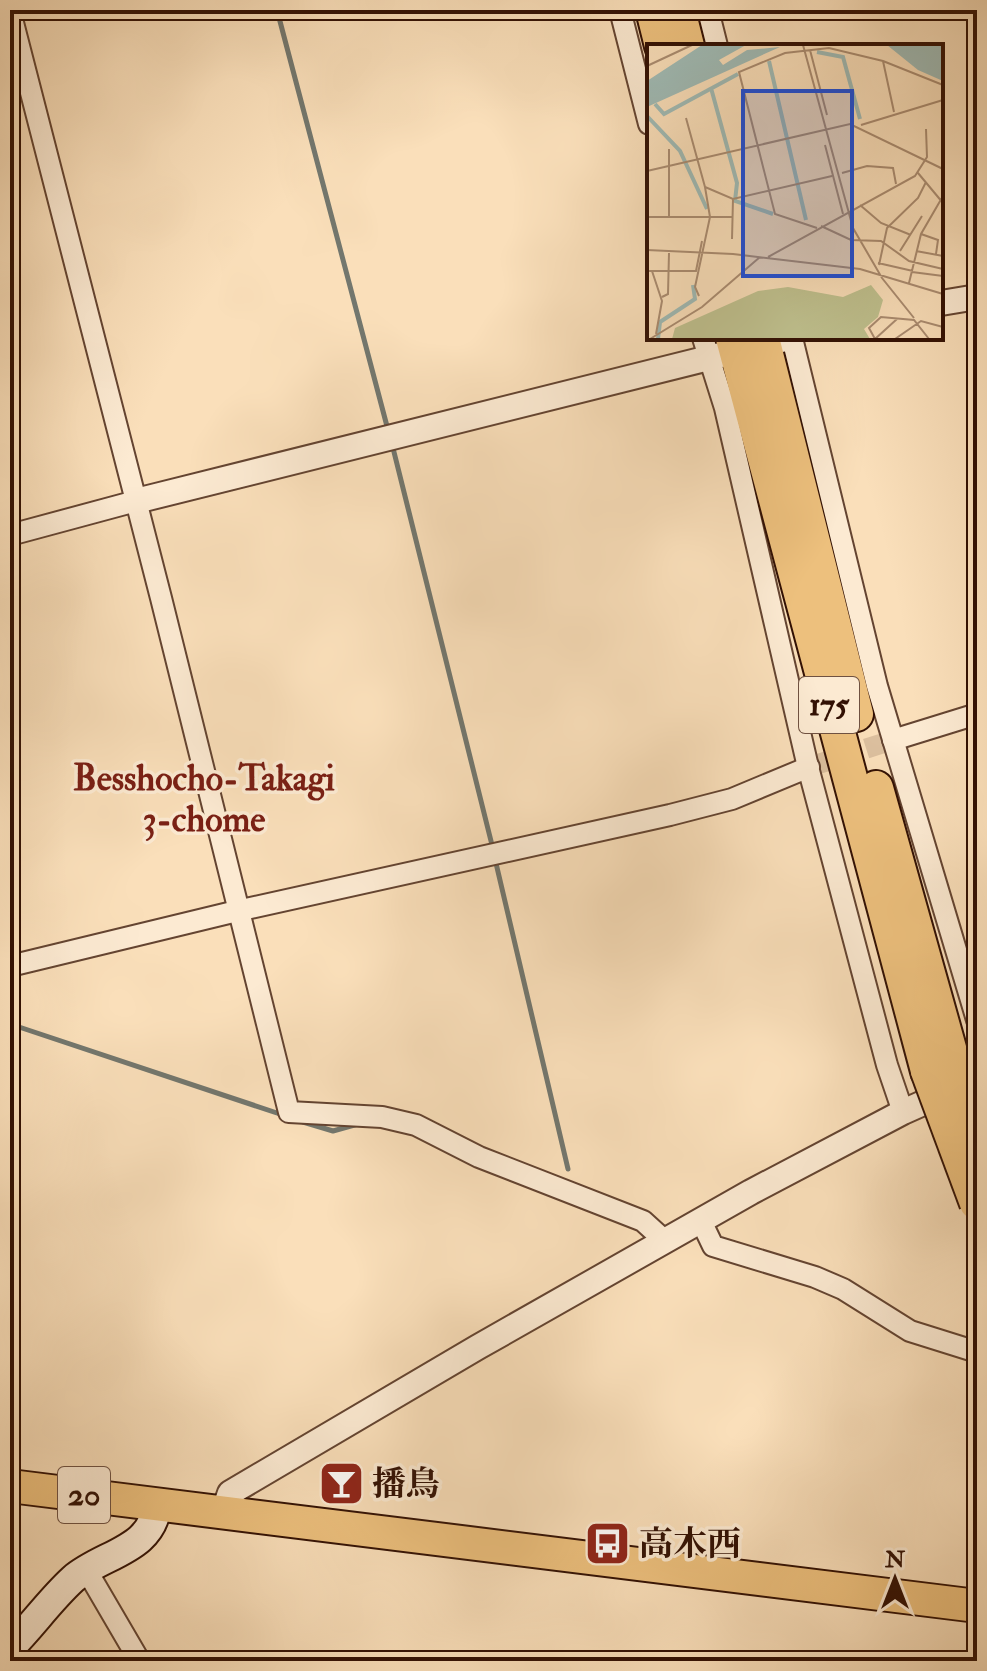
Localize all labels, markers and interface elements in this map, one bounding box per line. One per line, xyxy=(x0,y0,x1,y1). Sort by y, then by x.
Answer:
inset map xyxy=(647,44,943,340)
road number: 175 xyxy=(799,677,859,733)
district label: Besshocho-Takagi 3-chome xyxy=(73,756,335,842)
bar icon: 播鳥 xyxy=(317,1460,365,1508)
place label: 播鳥 xyxy=(372,1463,440,1506)
road number: 20 xyxy=(58,1467,110,1523)
bus stop icon: 高木西 xyxy=(584,1520,632,1568)
place label: 高木西 xyxy=(639,1523,741,1566)
north arrow xyxy=(855,1539,935,1619)
text: N xyxy=(884,1546,905,1574)

